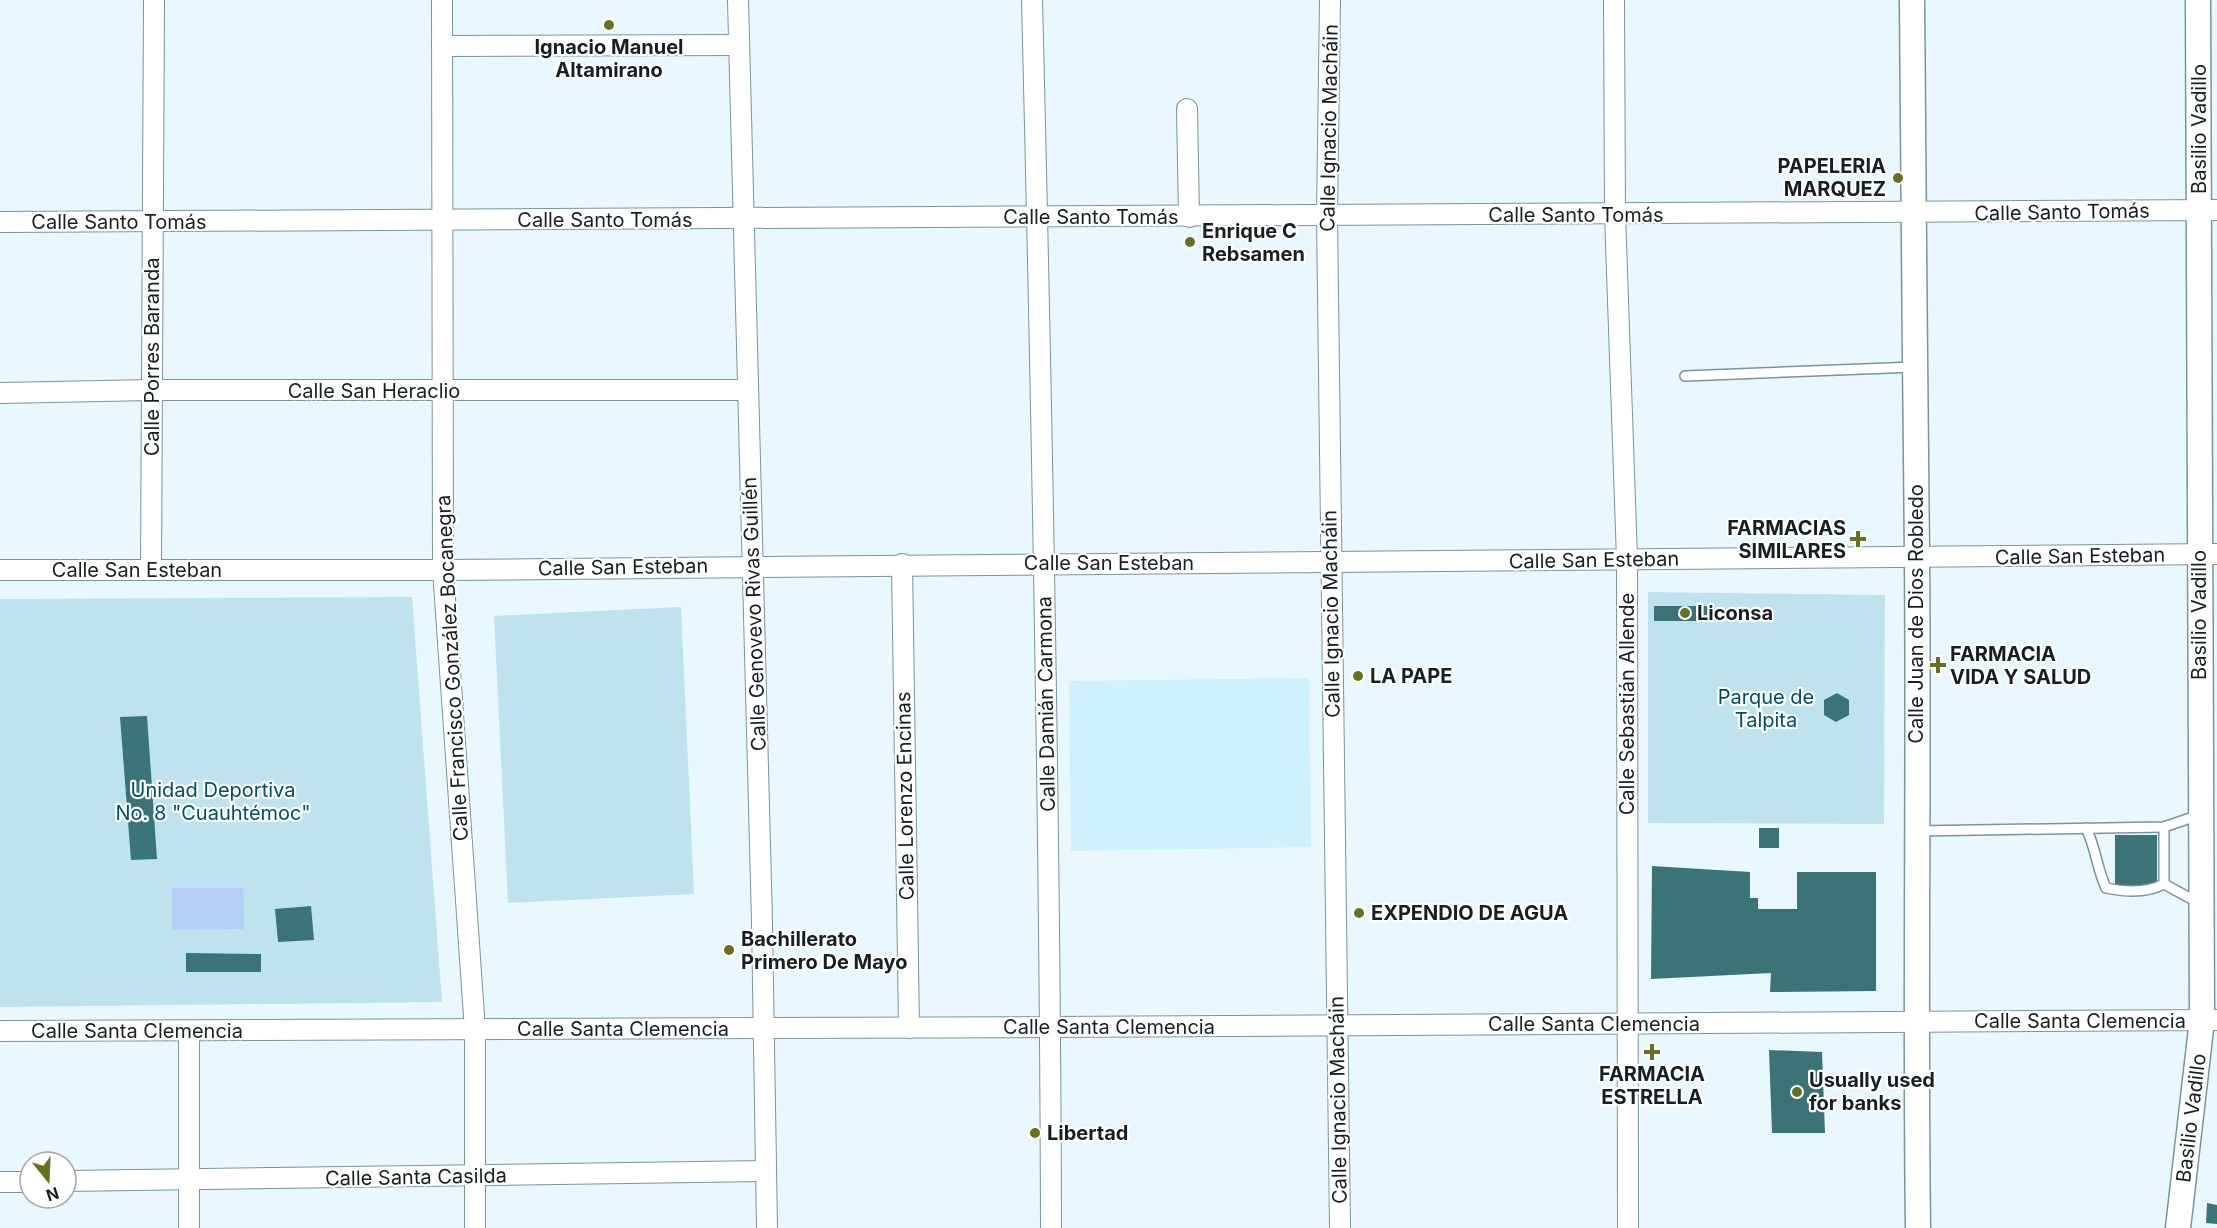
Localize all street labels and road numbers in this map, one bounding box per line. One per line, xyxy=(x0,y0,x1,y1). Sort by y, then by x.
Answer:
street label: Calle Ignacio Macháin xyxy=(1315,24,1343,232)
street label: Basilio Vadillo xyxy=(2187,64,2211,194)
street label: Calle Santo Tomás xyxy=(1974,198,2150,226)
street label: Calle Santo Tomás xyxy=(1488,203,1664,227)
street label: Calle Santo Tomás xyxy=(1003,205,1179,229)
street label: Calle Santo Tomás xyxy=(517,208,693,232)
street label: Calle Santo Tomás xyxy=(31,210,207,234)
street label: Calle Porres Baranda xyxy=(140,258,164,456)
street label: Calle San Heraclio xyxy=(288,379,460,403)
street label: Calle Genovevo Rivas Guillén xyxy=(737,476,771,752)
street label: Calle Juan de Dios Robledo xyxy=(1904,484,1928,744)
street label: Calle Francisco González Bocanegra xyxy=(431,494,473,842)
street label: Calle Ignacio Macháin xyxy=(1317,510,1345,718)
street label: Calle San Esteban xyxy=(1995,543,2165,569)
street label: Calle San Esteban xyxy=(1509,547,1679,573)
street label: Basilio Vadillo xyxy=(2187,550,2211,680)
street label: Calle San Esteban xyxy=(1024,551,1194,575)
street label: Calle San Esteban xyxy=(538,554,708,580)
street label: Calle San Esteban xyxy=(52,558,222,582)
street label: Calle Sebastián Allende xyxy=(1615,593,1639,815)
street label: Calle Damián Carmona xyxy=(1032,596,1060,812)
street label: Calle Lorenzo Encinas xyxy=(891,691,919,901)
street label: Calle Ignacio Macháin xyxy=(1324,996,1352,1204)
street label: Calle Santa Clemencia xyxy=(1974,1009,2186,1033)
street label: Calle Santa Clemencia xyxy=(1488,1012,1700,1036)
street label: Calle Santa Clemencia xyxy=(1003,1015,1215,1039)
street label: Calle Santa Clemencia xyxy=(517,1017,729,1041)
street label: Calle Santa Clemencia xyxy=(31,1019,243,1043)
street label: Basilio Vadillo xyxy=(2171,1052,2211,1184)
street label: Calle Santa Casilda xyxy=(325,1163,507,1191)

